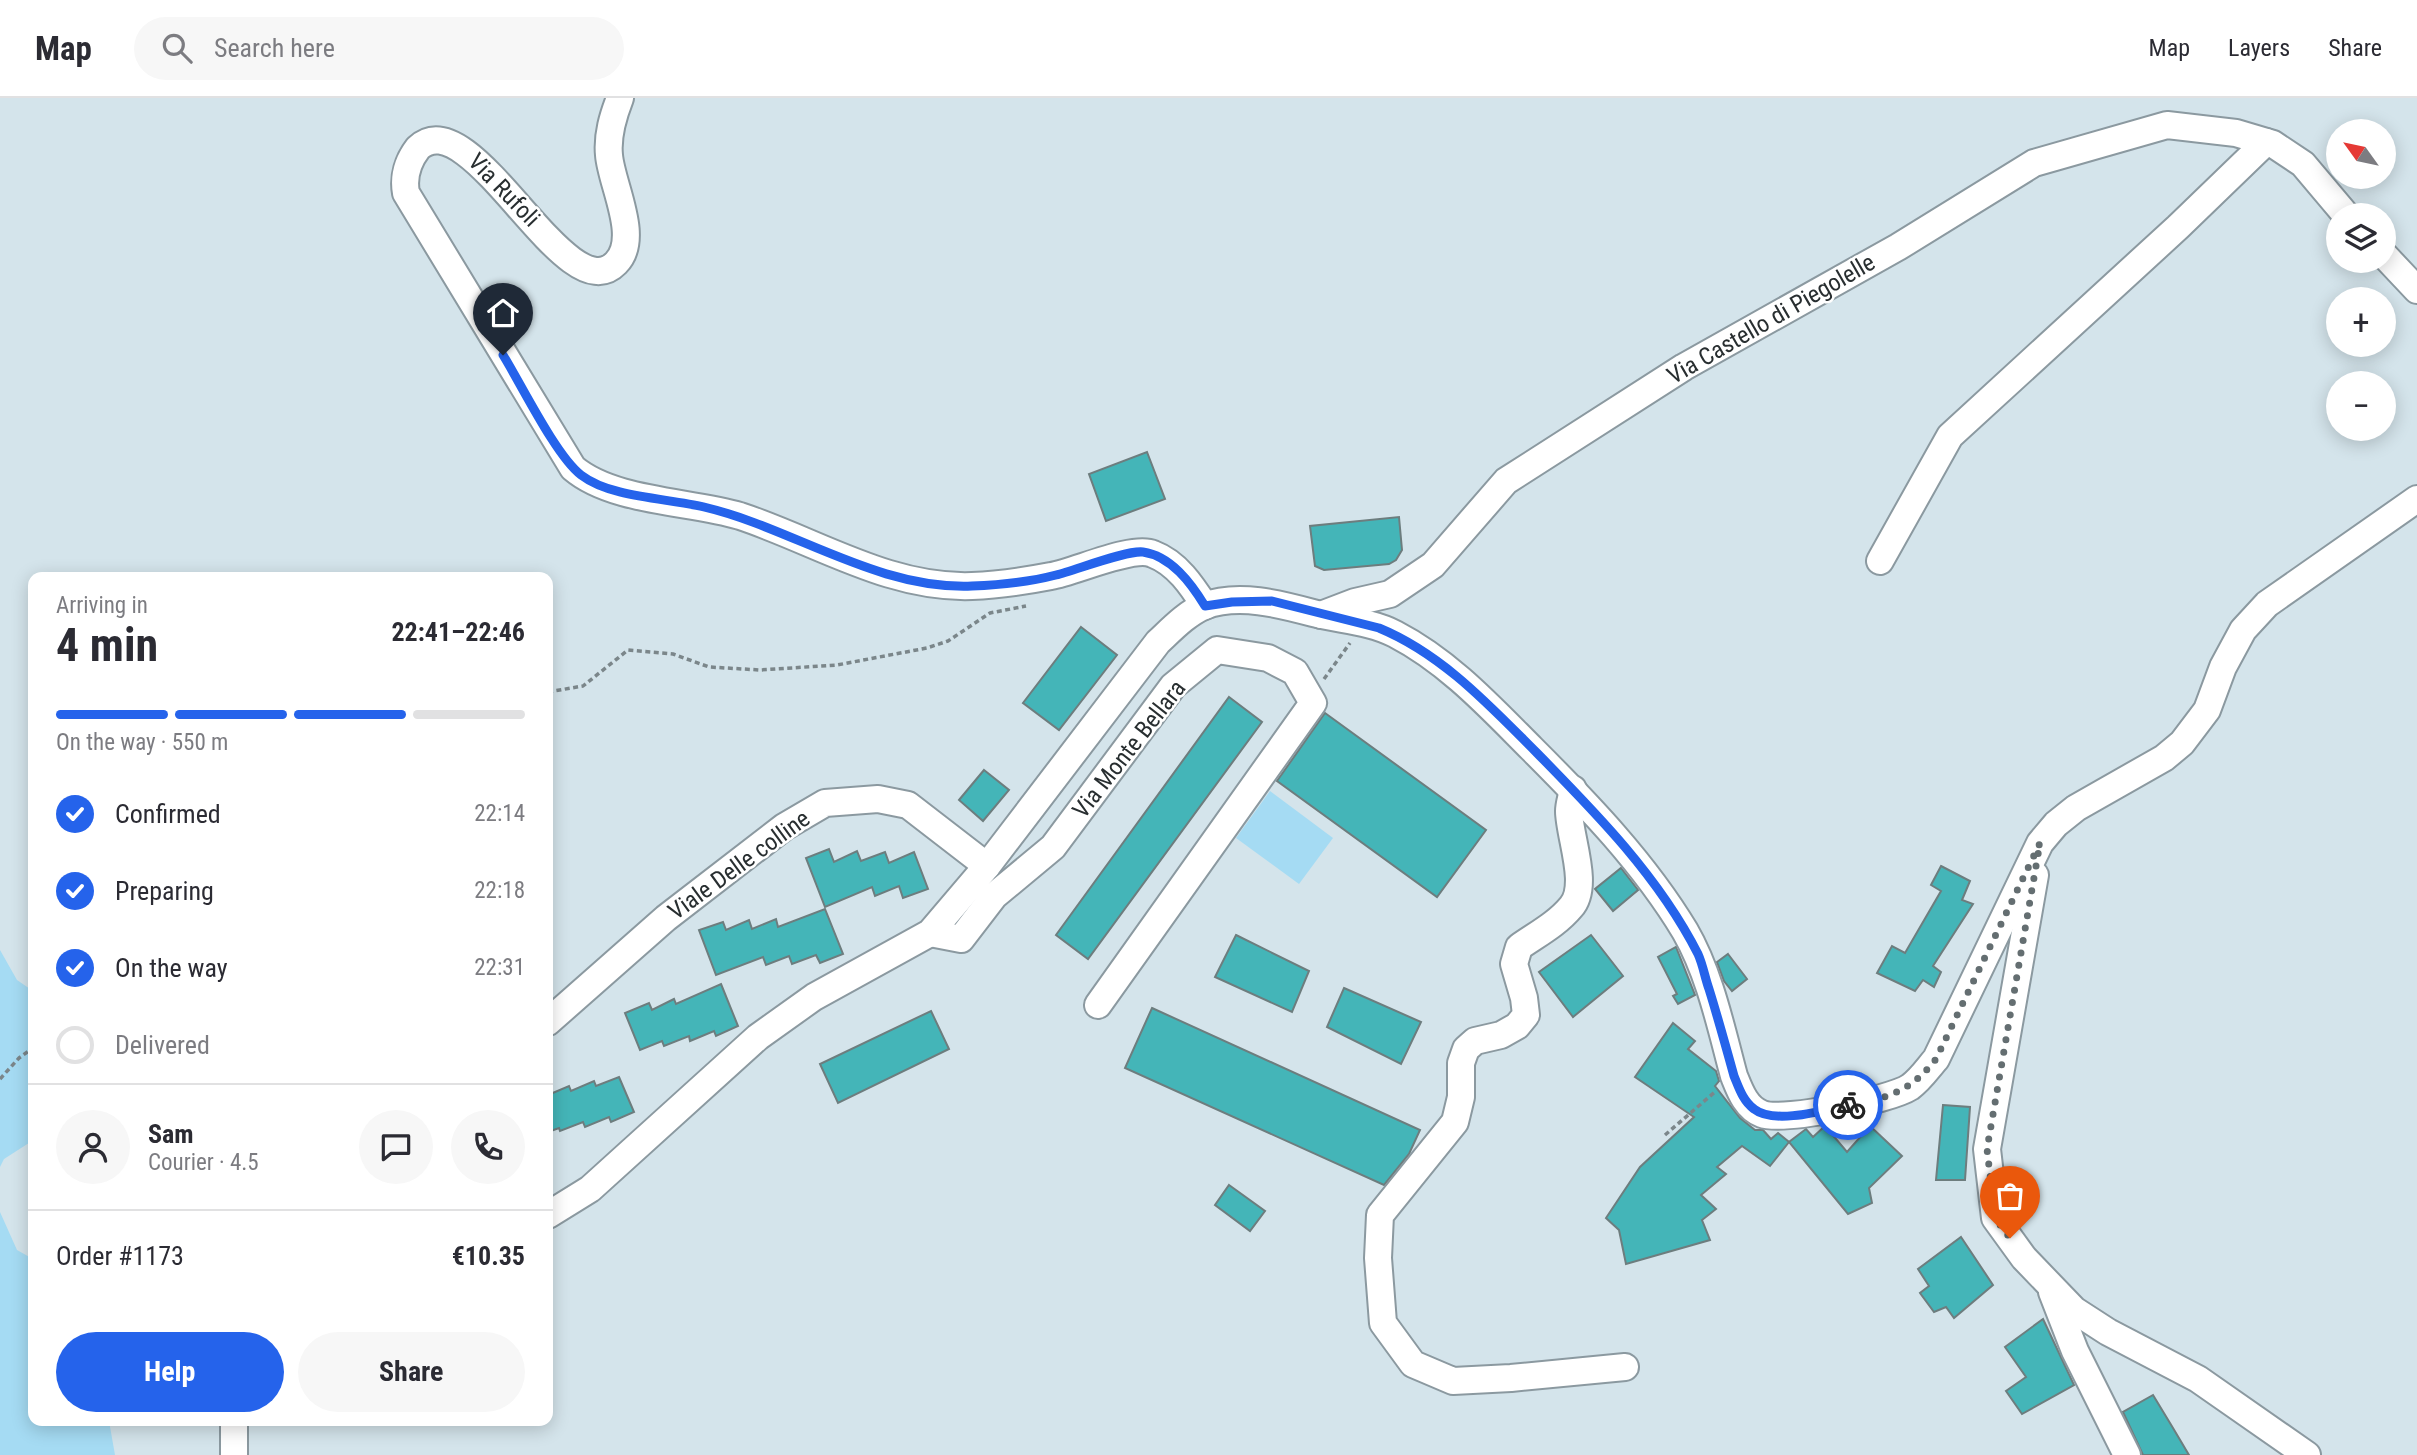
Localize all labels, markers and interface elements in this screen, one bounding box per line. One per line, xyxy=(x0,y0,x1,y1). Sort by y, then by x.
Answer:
search box xyxy=(134,17,624,80)
text: Map xyxy=(35,29,92,68)
icon: search xyxy=(158,29,196,67)
text: Search here xyxy=(214,33,335,63)
text: Map xyxy=(2149,34,2190,62)
text: Layers xyxy=(2228,34,2290,62)
text: Share xyxy=(2328,34,2382,62)
north arrow xyxy=(2326,119,2396,189)
map controls xyxy=(2326,119,2396,441)
street label: Via Rufoli xyxy=(462,148,546,232)
button: layers xyxy=(2326,203,2396,273)
street label: Via Castello di Piegolelle xyxy=(1662,248,1880,390)
pin xyxy=(473,283,533,355)
button: + xyxy=(2326,287,2396,357)
icon: home xyxy=(484,294,522,332)
button: − xyxy=(2326,371,2396,441)
text: Arriving in xyxy=(56,592,148,619)
text: 22:41–22:46 xyxy=(391,617,525,647)
text: 4 min xyxy=(56,618,158,672)
street label: Via Monte Bellara xyxy=(1067,675,1191,823)
text: On the way · 550 m xyxy=(56,729,228,756)
icon: check xyxy=(56,795,94,833)
text: Confirmed xyxy=(115,799,221,829)
text: 22:14 xyxy=(474,800,525,827)
street label: Viale Delle colline xyxy=(663,804,815,926)
icon: check xyxy=(56,872,94,910)
text: Preparing xyxy=(115,876,214,906)
text: 22:18 xyxy=(474,877,525,904)
icon: check xyxy=(56,949,94,987)
text: On the way xyxy=(115,953,228,983)
text: 22:31 xyxy=(474,954,525,981)
text: Delivered xyxy=(115,1030,210,1060)
courier xyxy=(1813,1070,1883,1140)
icon: bike xyxy=(1829,1086,1867,1124)
button: person xyxy=(56,1110,130,1184)
button: chat xyxy=(359,1110,433,1184)
button: phone xyxy=(451,1110,525,1184)
text: Sam xyxy=(148,1119,194,1149)
text: Courier · 4.5 xyxy=(148,1149,259,1176)
pin xyxy=(1980,1166,2040,1238)
icon: bag xyxy=(1991,1177,2029,1215)
text: Order #1173 xyxy=(56,1241,184,1271)
text: €10.35 xyxy=(452,1241,525,1271)
button: Help xyxy=(56,1332,284,1412)
button: Share xyxy=(298,1332,525,1412)

